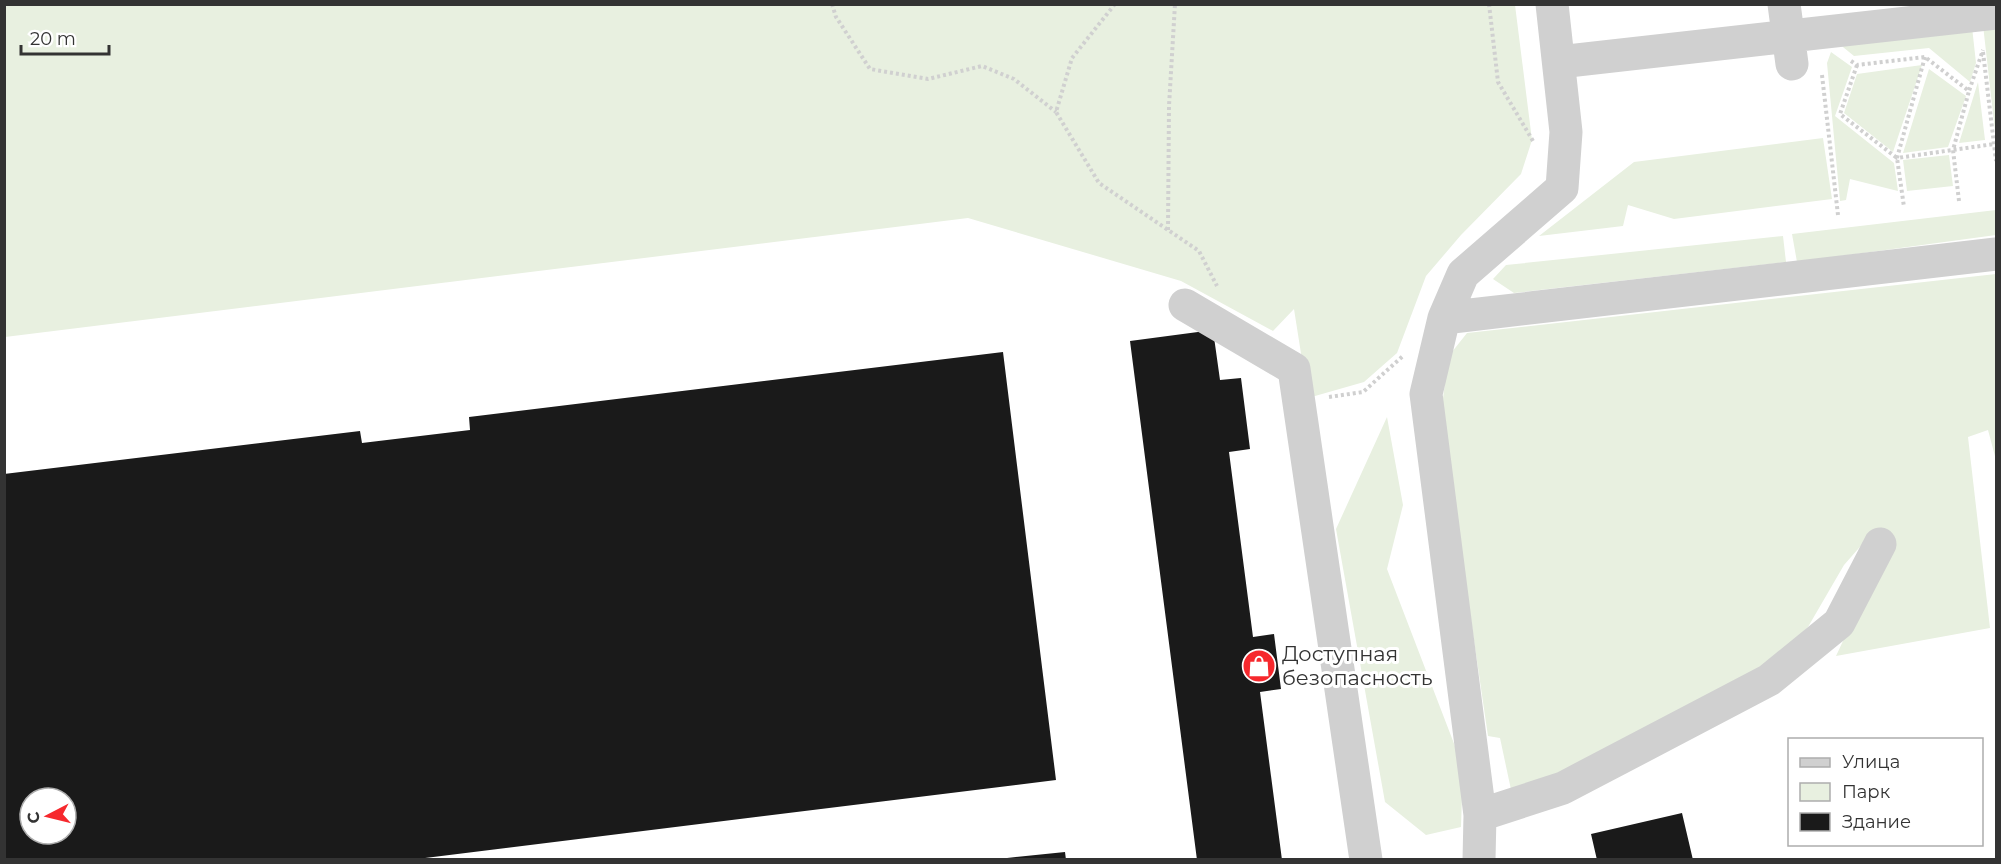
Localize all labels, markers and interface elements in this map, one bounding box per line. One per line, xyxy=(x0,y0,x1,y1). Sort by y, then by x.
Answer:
scale bar xyxy=(21,18,110,56)
text: 20 m xyxy=(30,28,76,50)
place label: Доступная безопасность xyxy=(1282,641,1433,690)
shop icon: Доступная безопасность xyxy=(1241,648,1277,684)
legend xyxy=(1788,738,1983,846)
text: Улица xyxy=(1842,751,1900,773)
text: Парк xyxy=(1842,781,1891,803)
north arrow xyxy=(18,786,78,846)
text: С xyxy=(23,810,44,825)
text: Здание xyxy=(1842,811,1911,833)

